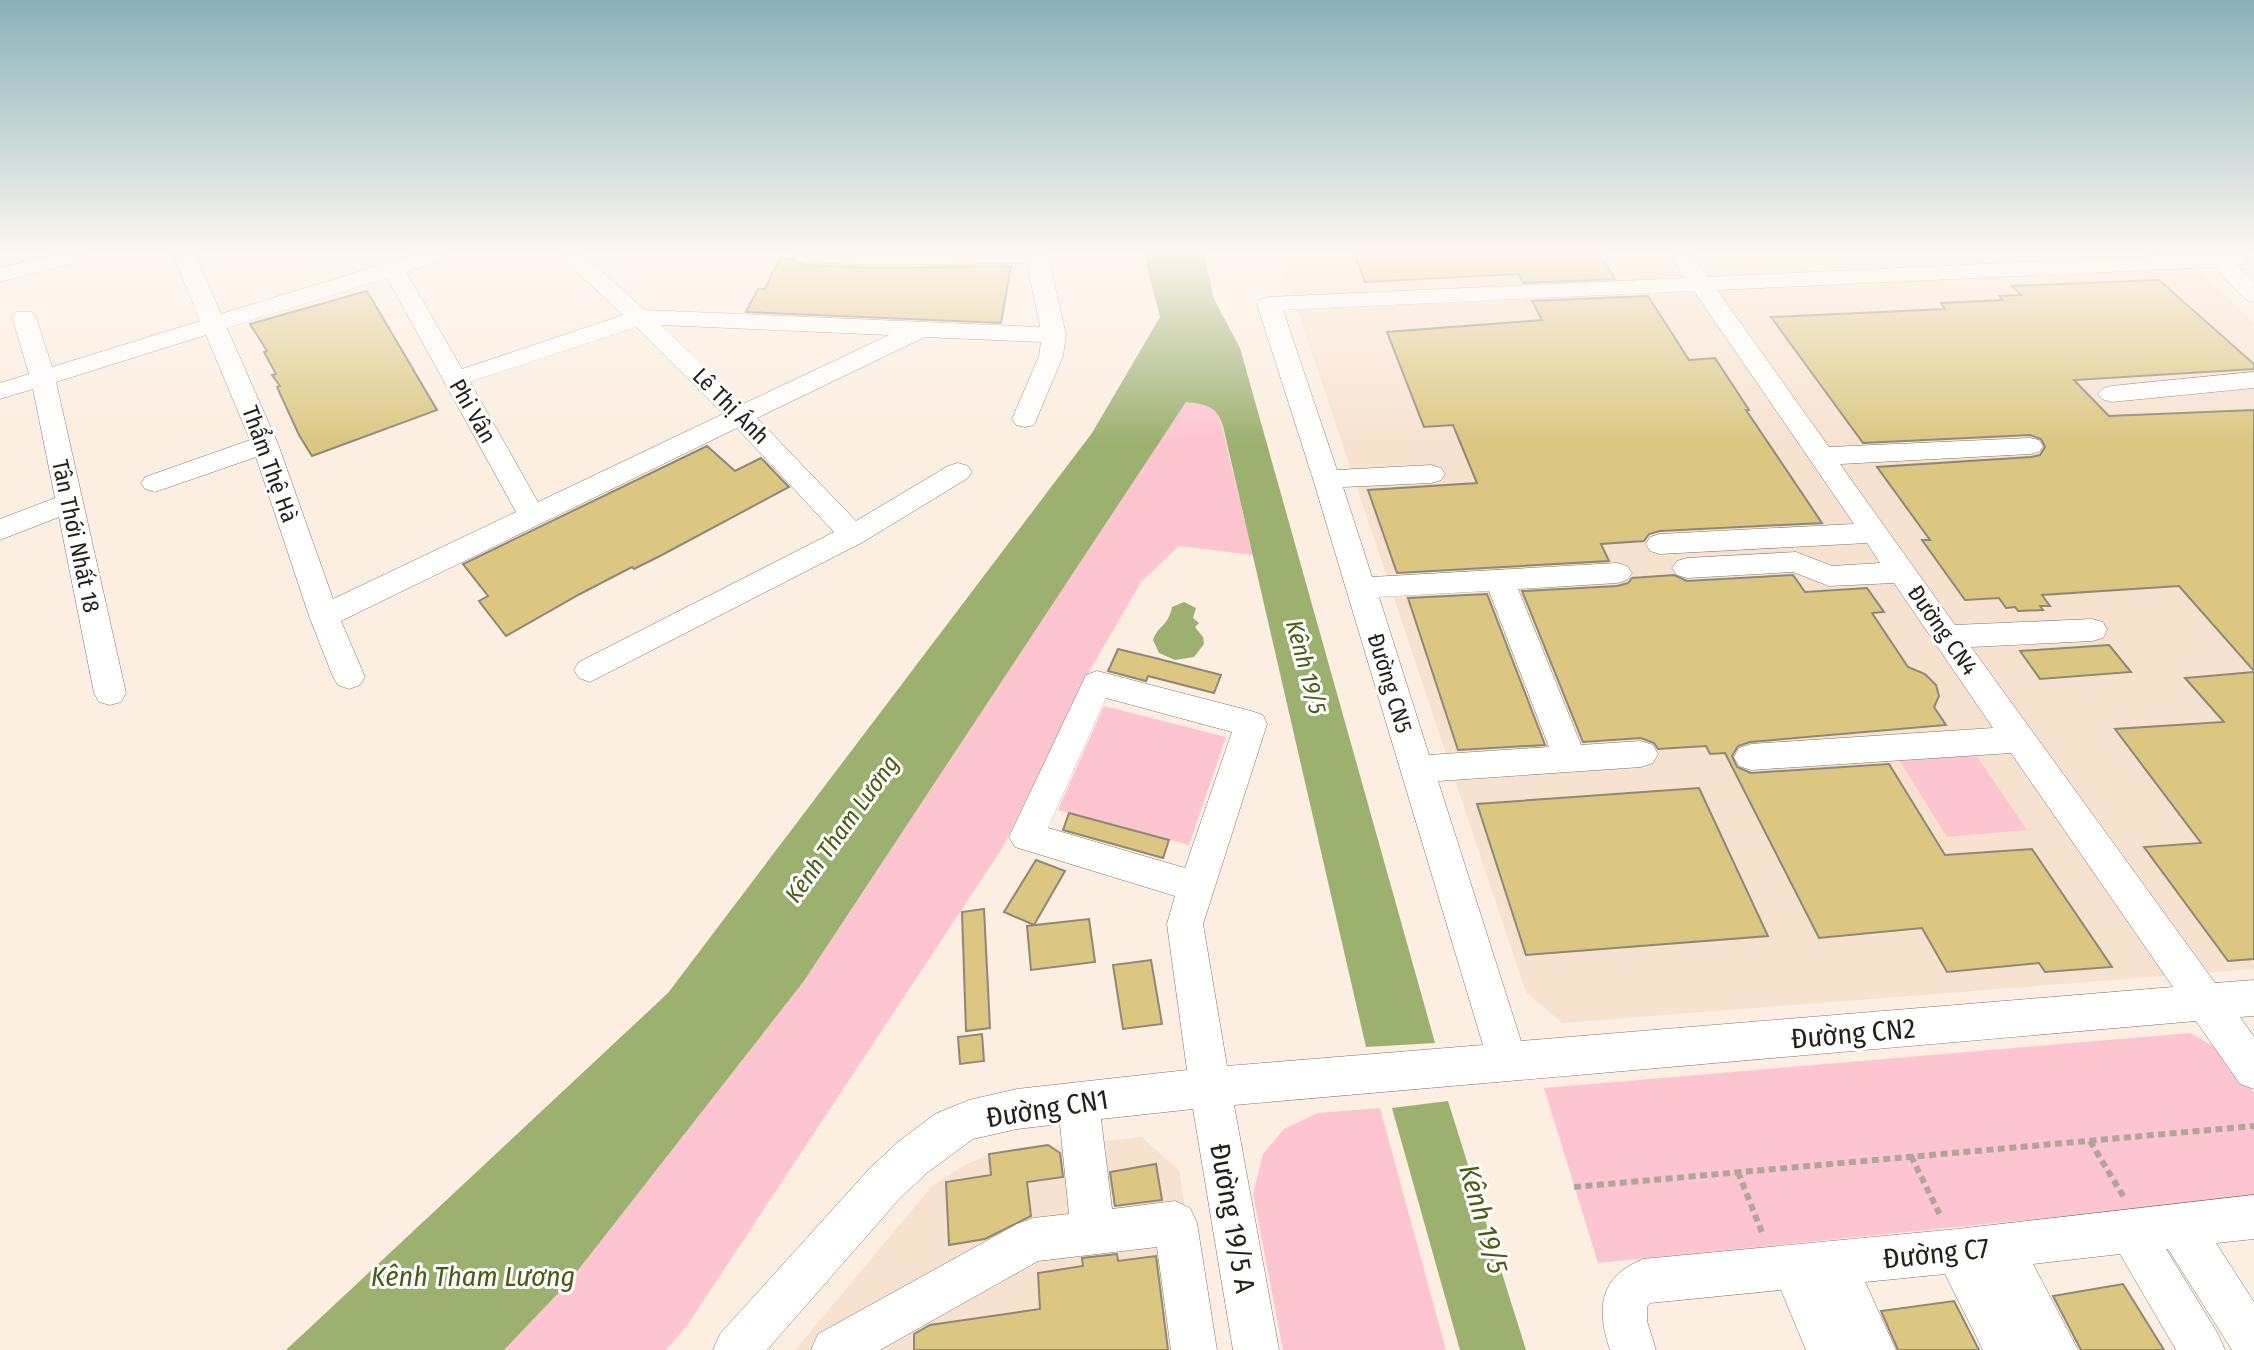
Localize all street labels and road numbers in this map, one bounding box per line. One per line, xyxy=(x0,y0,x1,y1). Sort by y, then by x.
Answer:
street label: Lê Thị Ánh xyxy=(687,361,776,450)
street label: Phi Vân xyxy=(444,374,502,448)
street label: Thẩm Thệ Hà xyxy=(236,401,306,526)
street label: Tân Thới Nhất 18 xyxy=(46,457,106,615)
street label: Đường CN4 xyxy=(1902,580,1984,680)
street label: Đường CN5 xyxy=(1362,630,1418,736)
street label: Đường CN2 xyxy=(1789,1012,1917,1055)
street label: Đường CN1 xyxy=(984,1083,1111,1134)
street label: Đường 19/5 A xyxy=(1203,1141,1262,1296)
street label: Đường C7 xyxy=(1881,1232,1991,1275)

